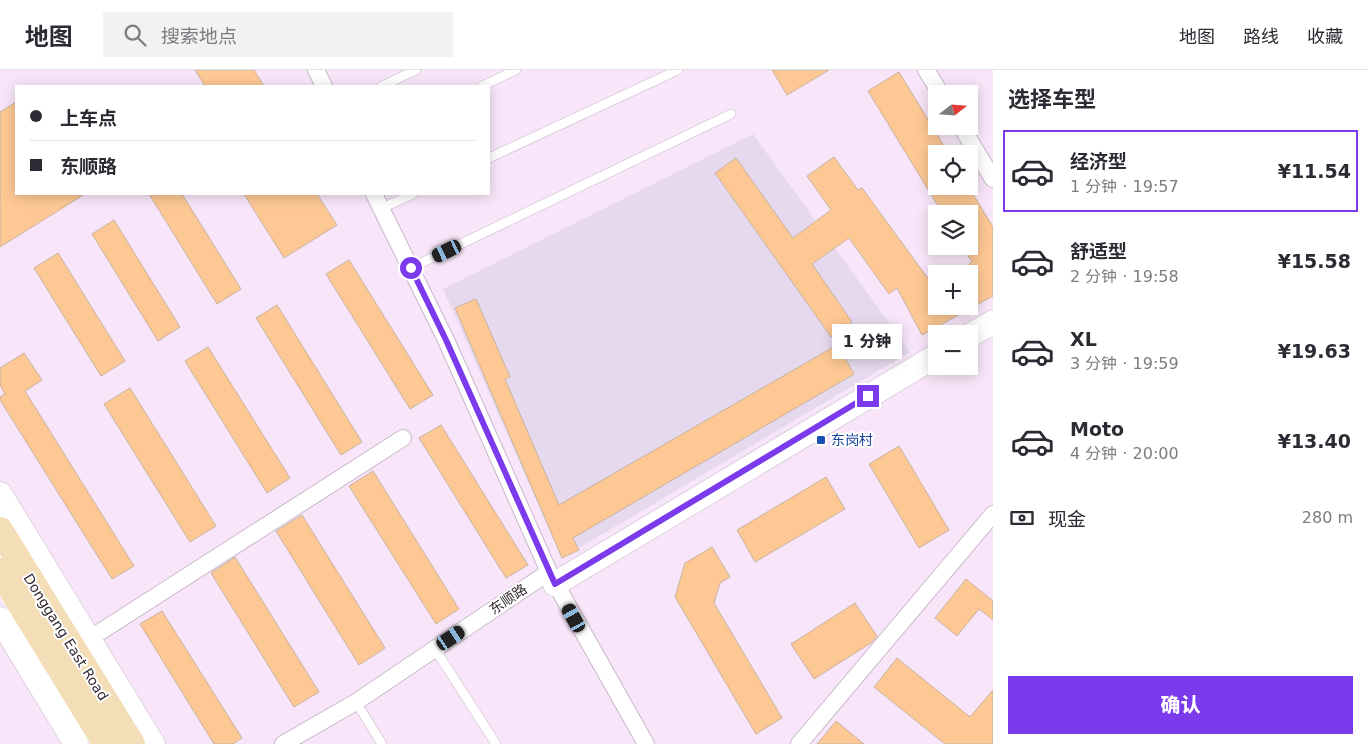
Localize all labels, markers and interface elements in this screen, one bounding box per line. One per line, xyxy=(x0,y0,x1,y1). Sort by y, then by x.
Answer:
search box xyxy=(103,12,453,57)
icon: search xyxy=(121,21,149,49)
text: 地图 xyxy=(25,23,73,51)
text: 搜索地点 xyxy=(161,25,237,47)
text: 地图 xyxy=(1179,26,1215,47)
text: 路线 xyxy=(1243,26,1279,47)
text: 收藏 xyxy=(1307,26,1343,47)
north arrow xyxy=(928,85,978,135)
map controls xyxy=(928,85,978,375)
text: 选择车型 xyxy=(1008,87,1096,112)
text: 上车点 xyxy=(60,107,117,129)
button: locate xyxy=(928,145,978,195)
icon: car xyxy=(1010,149,1055,194)
text: 经济型 xyxy=(1070,150,1127,172)
text: 东顺路 xyxy=(60,155,117,177)
text: ¥11.54 xyxy=(1278,160,1351,182)
text: 1 分钟 · 19:57 xyxy=(1070,177,1179,196)
button: layers xyxy=(928,205,978,255)
car xyxy=(430,238,463,264)
icon: car xyxy=(1010,239,1055,284)
text: 舒适型 xyxy=(1070,240,1127,262)
text: ¥15.58 xyxy=(1278,250,1351,272)
route start xyxy=(400,257,422,279)
button: + xyxy=(928,265,978,315)
text: 2 分钟 · 19:58 xyxy=(1070,267,1179,286)
callout: 1 分钟 xyxy=(833,324,903,358)
button: − xyxy=(928,325,978,375)
text: XL xyxy=(1070,328,1097,350)
icon: car xyxy=(1010,329,1055,374)
text: 1 分钟 xyxy=(843,332,891,351)
text: ¥19.63 xyxy=(1278,340,1351,362)
text: 3 分钟 · 19:59 xyxy=(1070,354,1179,373)
route end xyxy=(857,385,879,407)
text: Moto xyxy=(1070,418,1124,440)
icon: car xyxy=(1010,419,1055,464)
text: ¥13.40 xyxy=(1278,430,1351,452)
place label: 东岗村 xyxy=(831,432,873,448)
marker: 东岗村 xyxy=(815,434,827,446)
text: 4 分钟 · 20:00 xyxy=(1070,444,1179,463)
icon: cash xyxy=(1008,504,1036,532)
text: 现金 xyxy=(1048,508,1086,530)
text: 280 m xyxy=(1302,508,1353,527)
street label: Donggang East Road xyxy=(20,571,112,703)
street label: 东顺路 xyxy=(486,581,530,617)
car xyxy=(560,601,587,635)
car xyxy=(434,623,467,653)
button: 确认 xyxy=(1008,676,1353,734)

